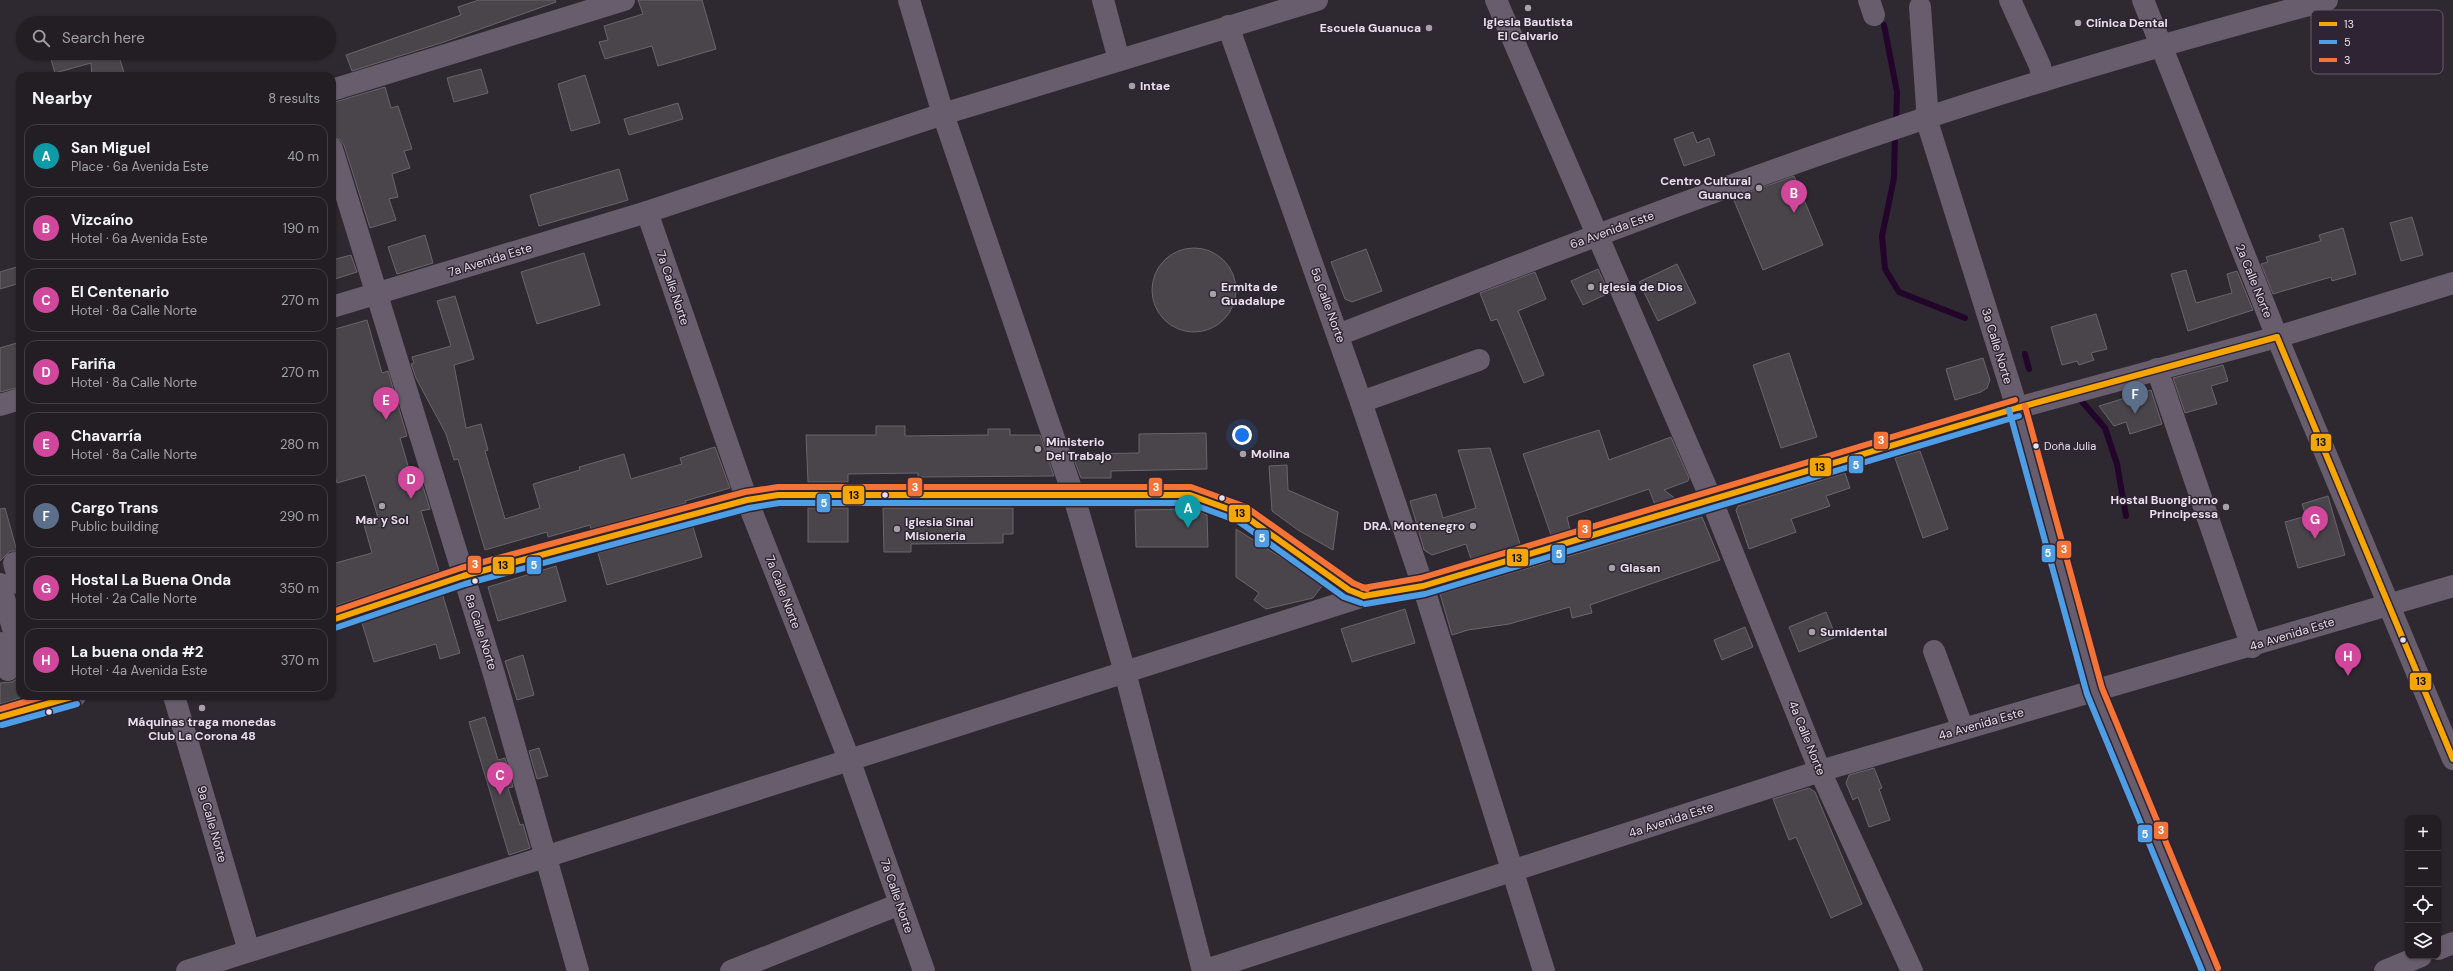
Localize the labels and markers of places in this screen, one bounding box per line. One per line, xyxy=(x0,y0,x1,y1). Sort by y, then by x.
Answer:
marker: Iglesia Bautista El Calvario xyxy=(1523,3,1533,13)
place label: Iglesia Bautista El Calvario xyxy=(1483,14,1573,44)
place label: Clínica Dental xyxy=(2086,15,2168,31)
marker: Clínica Dental xyxy=(2073,18,2083,28)
place label: Escuela Guanuca xyxy=(1320,20,1421,36)
marker: Escuela Guanuca xyxy=(1424,23,1434,33)
place label: Intae xyxy=(1140,78,1170,94)
marker: Intae xyxy=(1127,81,1137,91)
place label: Centro Cultural Guanuca xyxy=(1660,173,1751,203)
pin: B xyxy=(1781,180,1807,213)
marker: Centro Cultural Guanuca xyxy=(1754,183,1764,193)
place label: Ermita de Guadalupe xyxy=(1221,279,1285,309)
place label: iglesia de Dios xyxy=(1599,279,1683,295)
marker: iglesia de Dios xyxy=(1586,282,1596,292)
marker: Ermita de Guadalupe xyxy=(1208,289,1218,299)
pin: F xyxy=(2122,381,2148,414)
pin: E xyxy=(373,387,399,420)
place label: Ministerio Del Trabajo xyxy=(1046,434,1112,464)
place label: Doña Julia xyxy=(2044,439,2096,453)
marker: Doña Julia xyxy=(2031,441,2041,451)
marker: Ministerio Del Trabajo xyxy=(1033,444,1043,454)
place label: Molina xyxy=(1251,446,1290,462)
marker: Molina xyxy=(1238,449,1248,459)
pin: D xyxy=(398,466,424,499)
unlabelled marker xyxy=(880,490,890,500)
place label: Hostal Buongiorno Principessa xyxy=(2110,492,2218,522)
unlabelled marker xyxy=(1217,493,1227,503)
pin: A xyxy=(1175,495,1201,528)
marker: Mar y Sol xyxy=(377,501,387,511)
marker: Hostal Buongiorno Principessa xyxy=(2221,502,2231,512)
pin: G xyxy=(2302,506,2328,539)
place label: Mar y Sol xyxy=(355,512,409,528)
place label: Iglesia Sinai Misioneria xyxy=(905,514,974,544)
place label: DRA. Montenegro xyxy=(1363,518,1465,534)
marker: DRA. Montenegro xyxy=(1468,521,1478,531)
marker: Iglesia Sinai Misioneria xyxy=(892,524,902,534)
place label: Glasan xyxy=(1620,560,1660,576)
marker: Glasan xyxy=(1607,563,1617,573)
unlabelled marker xyxy=(470,576,480,586)
place label: Sumidental xyxy=(1820,624,1887,640)
marker: Sumidental xyxy=(1807,627,1817,637)
unlabelled marker xyxy=(2398,635,2408,645)
pin: H xyxy=(2335,643,2361,676)
marker: Máquinas traga monedas Club La Corona 48 xyxy=(197,703,207,713)
unlabelled marker xyxy=(44,707,54,717)
place label: Máquinas traga monedas Club La Corona 48 xyxy=(128,714,276,744)
pin: C xyxy=(487,762,513,795)

